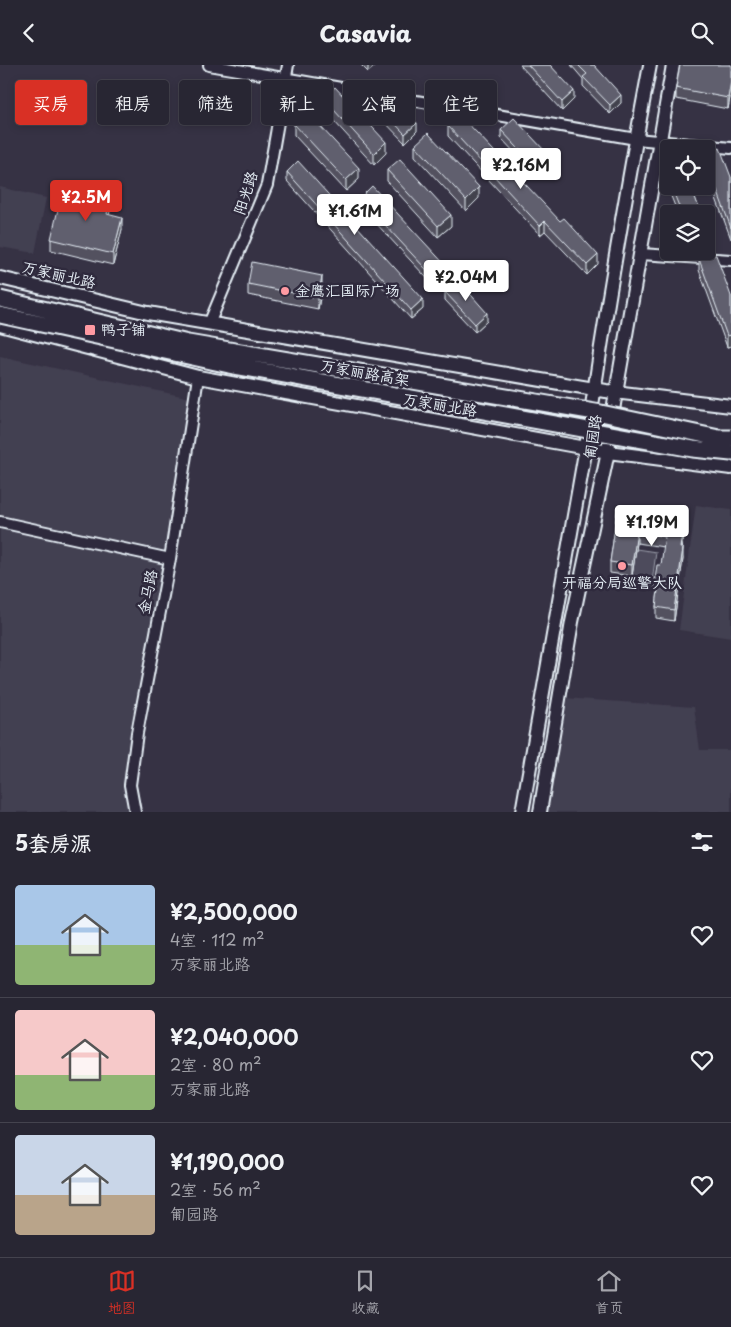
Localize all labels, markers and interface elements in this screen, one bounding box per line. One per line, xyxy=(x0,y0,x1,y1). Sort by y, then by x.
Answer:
text: Casavia xyxy=(319,16,412,49)
icon: back xyxy=(15,19,43,47)
icon: search xyxy=(688,19,716,47)
chip: 买房 xyxy=(15,80,87,125)
chip: 租房 xyxy=(97,80,169,125)
chip: 筛选 xyxy=(179,80,251,125)
chip: 新上 xyxy=(261,80,333,125)
chip: 公寓 xyxy=(343,80,415,125)
chip: 住宅 xyxy=(425,80,497,125)
map controls xyxy=(660,140,715,260)
button: locate xyxy=(660,140,715,195)
pin: ¥2.16M xyxy=(480,147,562,190)
text: ¥2.16M xyxy=(492,152,550,176)
street label: 阳光路 xyxy=(227,168,262,217)
pin: ¥2.5M xyxy=(51,179,121,222)
text: ¥2.5M xyxy=(61,184,111,208)
pin: ¥1.61M xyxy=(314,193,396,236)
text: ¥1.61M xyxy=(328,198,382,222)
button: layers xyxy=(660,205,715,260)
street label: 万家丽北路 xyxy=(20,254,98,293)
pin: ¥2.04M xyxy=(425,259,507,302)
text: ¥2.04M xyxy=(435,264,497,288)
place label: 金鹰汇国际广场 xyxy=(295,278,400,301)
marker: 金鹰汇国际广场 xyxy=(279,285,291,297)
place label: 鸭子铺 xyxy=(101,317,146,340)
marker: 鸭子铺 xyxy=(83,323,97,337)
street label: 万家丽路高架 xyxy=(319,352,412,391)
street label: 万家丽北路 xyxy=(401,386,479,421)
street label: 匍园路 xyxy=(577,413,606,461)
pin: ¥1.19M xyxy=(611,505,693,547)
text: ¥1.19M xyxy=(626,509,678,533)
marker: 开福分局巡警大队 xyxy=(616,560,628,572)
street label: 金马路 xyxy=(131,567,162,616)
place label: 开福分局巡警大队 xyxy=(562,570,682,593)
text: 5套房源 xyxy=(15,826,91,858)
icon: filters xyxy=(688,828,716,856)
text: ¥2,500,000 xyxy=(170,895,298,927)
icon: home xyxy=(55,905,115,965)
icon: heart xyxy=(688,921,716,949)
text: 4室 · 112 m² xyxy=(170,927,265,951)
text: 万家丽北路 xyxy=(170,951,250,975)
text: ¥2,040,000 xyxy=(170,1020,299,1052)
icon: home xyxy=(55,1030,115,1090)
icon: heart xyxy=(688,1046,716,1074)
text: 2室 · 80 m² xyxy=(170,1052,261,1076)
text: 万家丽北路 xyxy=(170,1076,250,1100)
text: ¥1,190,000 xyxy=(170,1145,284,1177)
icon: home xyxy=(55,1155,115,1215)
icon: heart xyxy=(688,1171,716,1199)
text: 2室 · 56 m² xyxy=(170,1177,261,1201)
text: 匍园路 xyxy=(170,1201,218,1225)
tab: 地图 xyxy=(108,1267,136,1318)
tab: 收藏 xyxy=(351,1267,379,1318)
tab: 首页 xyxy=(595,1267,623,1318)

